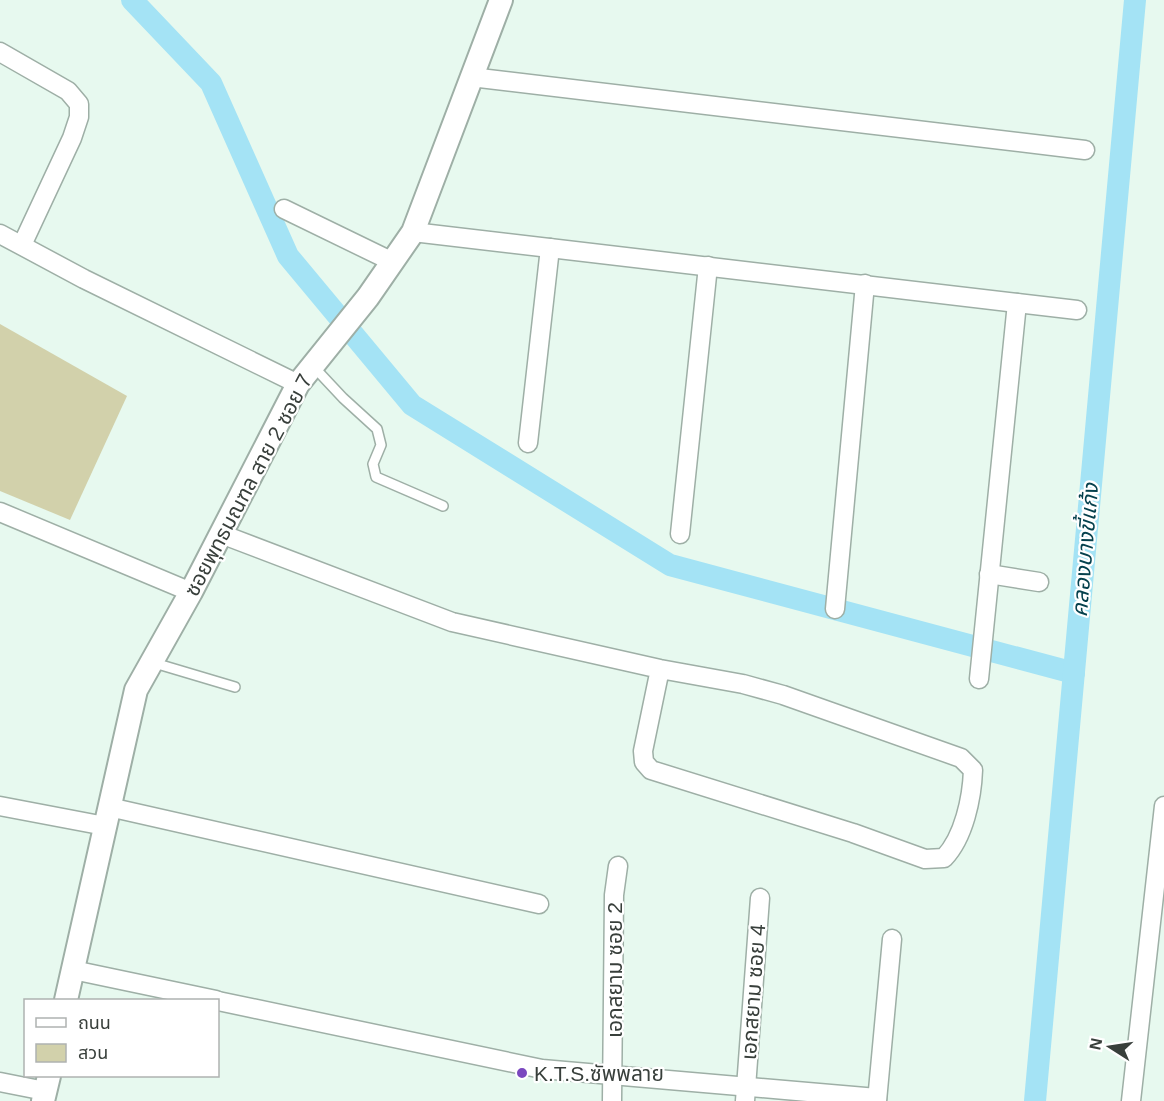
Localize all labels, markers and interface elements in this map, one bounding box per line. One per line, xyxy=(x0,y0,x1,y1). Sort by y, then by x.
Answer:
street label: ซอยพุทธมณฑล สาย 2 ซอย 7 xyxy=(180,370,318,601)
water label: คลองบางขี้แก้ง xyxy=(1064,481,1103,618)
street label: เอกสยาม ซอย 2 xyxy=(603,902,626,1038)
street label: เอกสยาม ซอย 4 xyxy=(737,923,769,1061)
legend xyxy=(24,999,219,1077)
text: ถนน xyxy=(78,1013,111,1033)
north arrow xyxy=(1080,1017,1140,1077)
text: N xyxy=(1086,1037,1105,1051)
text: สวน xyxy=(78,1043,108,1063)
place label: K.T.S.ซัพพลาย xyxy=(534,1062,664,1085)
marker: K.T.S.ซัพพลาย xyxy=(515,1066,529,1080)

